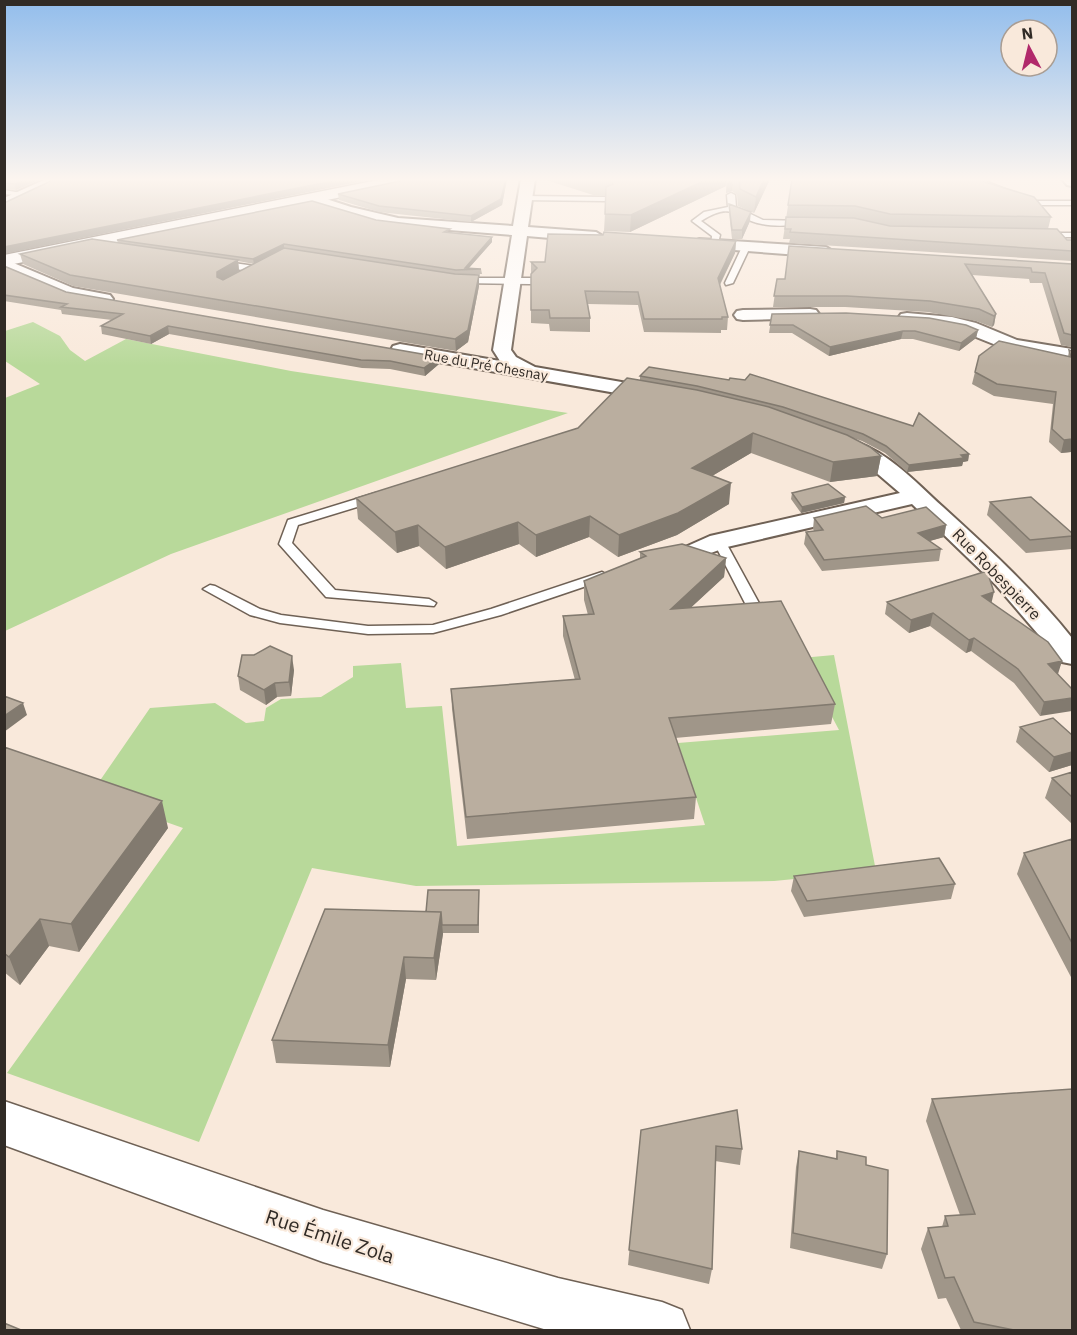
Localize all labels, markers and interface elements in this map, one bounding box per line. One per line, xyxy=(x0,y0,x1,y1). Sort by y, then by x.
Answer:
north arrow xyxy=(999,18,1059,78)
text: N xyxy=(1020,22,1034,44)
street label: Rue du Pré Chesnay xyxy=(423,345,549,385)
street label: Rue Robespierre xyxy=(948,524,1046,624)
street label: Rue Émile Zola xyxy=(262,1202,398,1270)

